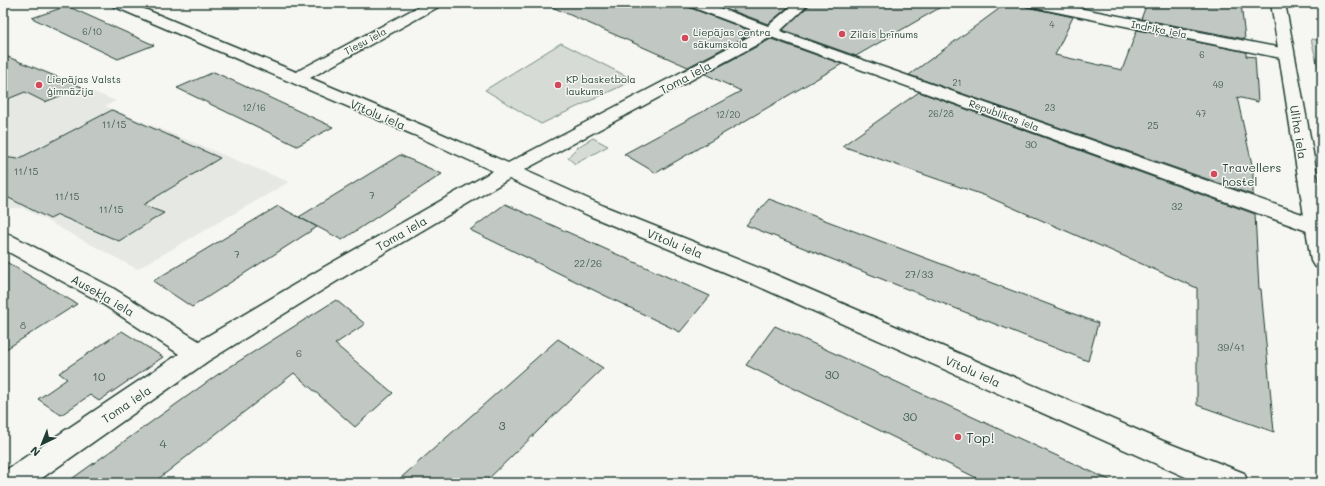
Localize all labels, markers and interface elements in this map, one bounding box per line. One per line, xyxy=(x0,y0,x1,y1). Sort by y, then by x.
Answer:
street label: Indriķa iela xyxy=(1130,17,1188,41)
house number: 4 xyxy=(1049,19,1055,30)
street label: Tiesu iela xyxy=(341,24,389,58)
place label: Liepājas centra sākumskola xyxy=(693,25,771,51)
house number: 6/10 xyxy=(82,26,102,37)
place label: Zilais brīnums xyxy=(850,27,918,41)
marker: Zilais brīnums xyxy=(837,29,847,39)
marker: Liepājas centra sākumskola xyxy=(680,33,690,43)
house number: 6 xyxy=(1199,49,1205,60)
street label: Toma iela xyxy=(656,57,714,97)
place label: Liepājas Valsts ģimnāzija xyxy=(47,72,121,98)
place label: KP basketbola laukums xyxy=(566,72,636,98)
house number: 21 xyxy=(952,77,962,88)
house number: 49 xyxy=(1213,79,1224,90)
marker: Liepājas Valsts ģimnāzija xyxy=(34,80,44,90)
marker: KP basketbola laukums xyxy=(553,80,563,90)
street label: Vītolu iela xyxy=(348,95,408,133)
street label: Republikas iela xyxy=(967,96,1041,134)
house number: 12/16 xyxy=(242,102,266,113)
house number: 23 xyxy=(1045,102,1055,113)
street label: Uliha iela xyxy=(1287,104,1311,160)
house number: 26/28 xyxy=(928,108,954,119)
house number: 47 xyxy=(1196,108,1206,119)
house number: 12/20 xyxy=(716,109,741,120)
house number: 11/15 xyxy=(102,117,126,131)
house number: 25 xyxy=(1147,118,1159,132)
house number: 30 xyxy=(1025,137,1037,151)
place label: Travellers hostel xyxy=(1222,159,1281,189)
house number: 11/15 xyxy=(14,164,38,178)
marker: Travellers hostel xyxy=(1209,169,1219,179)
house number: 7 xyxy=(369,188,375,202)
house number: 11/15 xyxy=(55,189,79,203)
house number: 32 xyxy=(1171,199,1183,213)
house number: 11/15 xyxy=(99,202,123,216)
street label: Toma iela xyxy=(373,212,429,254)
street label: Vītolu iela xyxy=(645,225,705,261)
house number: 7 xyxy=(234,247,240,261)
house number: 22/26 xyxy=(574,256,602,270)
house number: 27/33 xyxy=(905,267,933,281)
street label: Ausekļa iela xyxy=(68,270,137,320)
house number: 8 xyxy=(20,318,26,332)
house number: 39/41 xyxy=(1217,340,1245,354)
house number: 6 xyxy=(296,346,302,360)
street label: Vītolu iela xyxy=(943,352,1003,390)
house number: 30 xyxy=(825,366,840,382)
house number: 10 xyxy=(93,368,106,384)
street label: Toma iela xyxy=(98,382,154,426)
house number: 30 xyxy=(903,408,918,424)
house number: 3 xyxy=(498,417,506,433)
north arrow xyxy=(22,424,62,464)
place label: Top! xyxy=(966,428,994,447)
marker: Top! xyxy=(953,432,963,442)
house number: 4 xyxy=(159,435,167,451)
text: N xyxy=(27,443,43,460)

